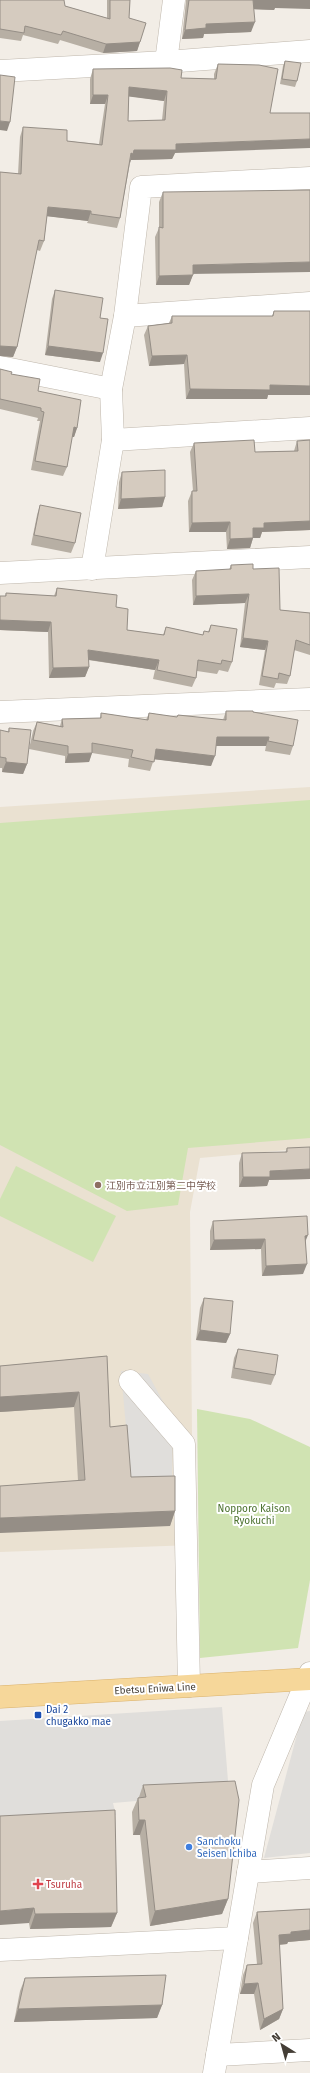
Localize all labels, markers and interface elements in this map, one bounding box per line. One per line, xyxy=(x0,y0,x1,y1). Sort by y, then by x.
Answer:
marker: 江別市立江別第二中学校 xyxy=(93,1180,103,1190)
place label: 江別市立江別第二中学校 xyxy=(106,1180,216,1192)
park label: Nopporo Kaison Ryokuchi xyxy=(218,1503,290,1527)
street label: Ebetsu Eniwa Line xyxy=(114,1681,196,1697)
place label: Dai 2 chugakko mae xyxy=(46,1704,111,1728)
marker: Dai 2 chugakko mae xyxy=(33,1710,43,1720)
place label: Sanchoku Seisen Ichiba xyxy=(197,1836,257,1860)
marker: Sanchoku Seisen Ichiba xyxy=(184,1842,194,1852)
marker: Tsuruha xyxy=(33,1879,43,1889)
place label: Tsuruha xyxy=(46,1879,82,1891)
north arrow xyxy=(262,2025,302,2065)
text: N xyxy=(269,2030,283,2045)

